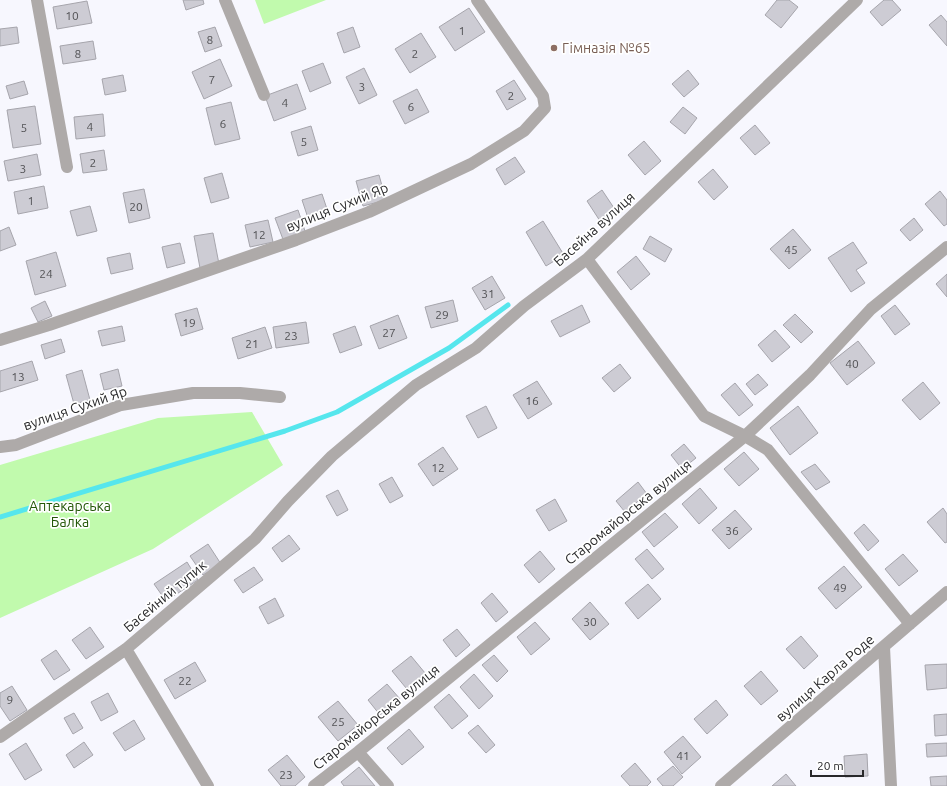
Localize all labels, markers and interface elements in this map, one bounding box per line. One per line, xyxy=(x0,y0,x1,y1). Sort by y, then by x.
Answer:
house number: 10 xyxy=(65,9,79,22)
house number: 1 xyxy=(459,24,465,37)
house number: 8 xyxy=(207,33,214,46)
place label: Гімназія №65 xyxy=(562,40,651,56)
marker: Гімназія №65 xyxy=(549,43,559,53)
house number: 8 xyxy=(75,47,82,60)
house number: 2 xyxy=(412,47,418,60)
house number: 7 xyxy=(209,73,215,86)
house number: 3 xyxy=(359,80,365,93)
house number: 2 xyxy=(508,89,514,102)
house number: 4 xyxy=(282,96,289,109)
house number: 6 xyxy=(408,100,415,113)
house number: 6 xyxy=(220,117,227,130)
house number: 4 xyxy=(87,120,94,133)
house number: 5 xyxy=(21,121,27,134)
house number: 5 xyxy=(301,135,307,148)
house number: 2 xyxy=(90,156,96,169)
house number: 3 xyxy=(20,162,26,175)
street label: вулиця Сухий Яр xyxy=(284,179,390,235)
street label: Басейна вулиця xyxy=(550,188,638,270)
house number: 1 xyxy=(28,194,34,207)
house number: 20 xyxy=(129,200,143,213)
house number: 12 xyxy=(252,228,266,241)
house number: 45 xyxy=(784,243,798,256)
house number: 24 xyxy=(39,267,53,280)
house number: 31 xyxy=(481,287,495,300)
house number: 29 xyxy=(435,308,449,321)
house number: 19 xyxy=(182,316,196,329)
house number: 27 xyxy=(382,326,396,339)
house number: 23 xyxy=(284,329,298,342)
house number: 21 xyxy=(245,337,259,350)
house number: 40 xyxy=(845,357,859,370)
house number: 13 xyxy=(11,370,25,383)
street label: вулиця Сухий Яр xyxy=(21,383,129,433)
house number: 16 xyxy=(525,394,539,407)
street label: Старомайорська вулиця xyxy=(562,456,694,568)
house number: 12 xyxy=(431,461,445,474)
park label: Аптекарська Балка xyxy=(29,498,111,530)
house number: 36 xyxy=(725,524,739,537)
street label: Басейний тупик xyxy=(120,557,210,635)
house number: 49 xyxy=(833,581,847,594)
house number: 30 xyxy=(583,615,597,628)
street label: вулиця Карла Роде xyxy=(773,631,877,725)
street label: Старомайорська вулиця xyxy=(310,661,442,773)
house number: 22 xyxy=(178,674,192,687)
house number: 9 xyxy=(7,693,13,706)
house number: 25 xyxy=(331,715,345,728)
house number: 41 xyxy=(676,749,690,762)
scale bar xyxy=(811,752,863,778)
text: 20 m xyxy=(817,759,844,772)
house number: 23 xyxy=(279,768,293,781)

